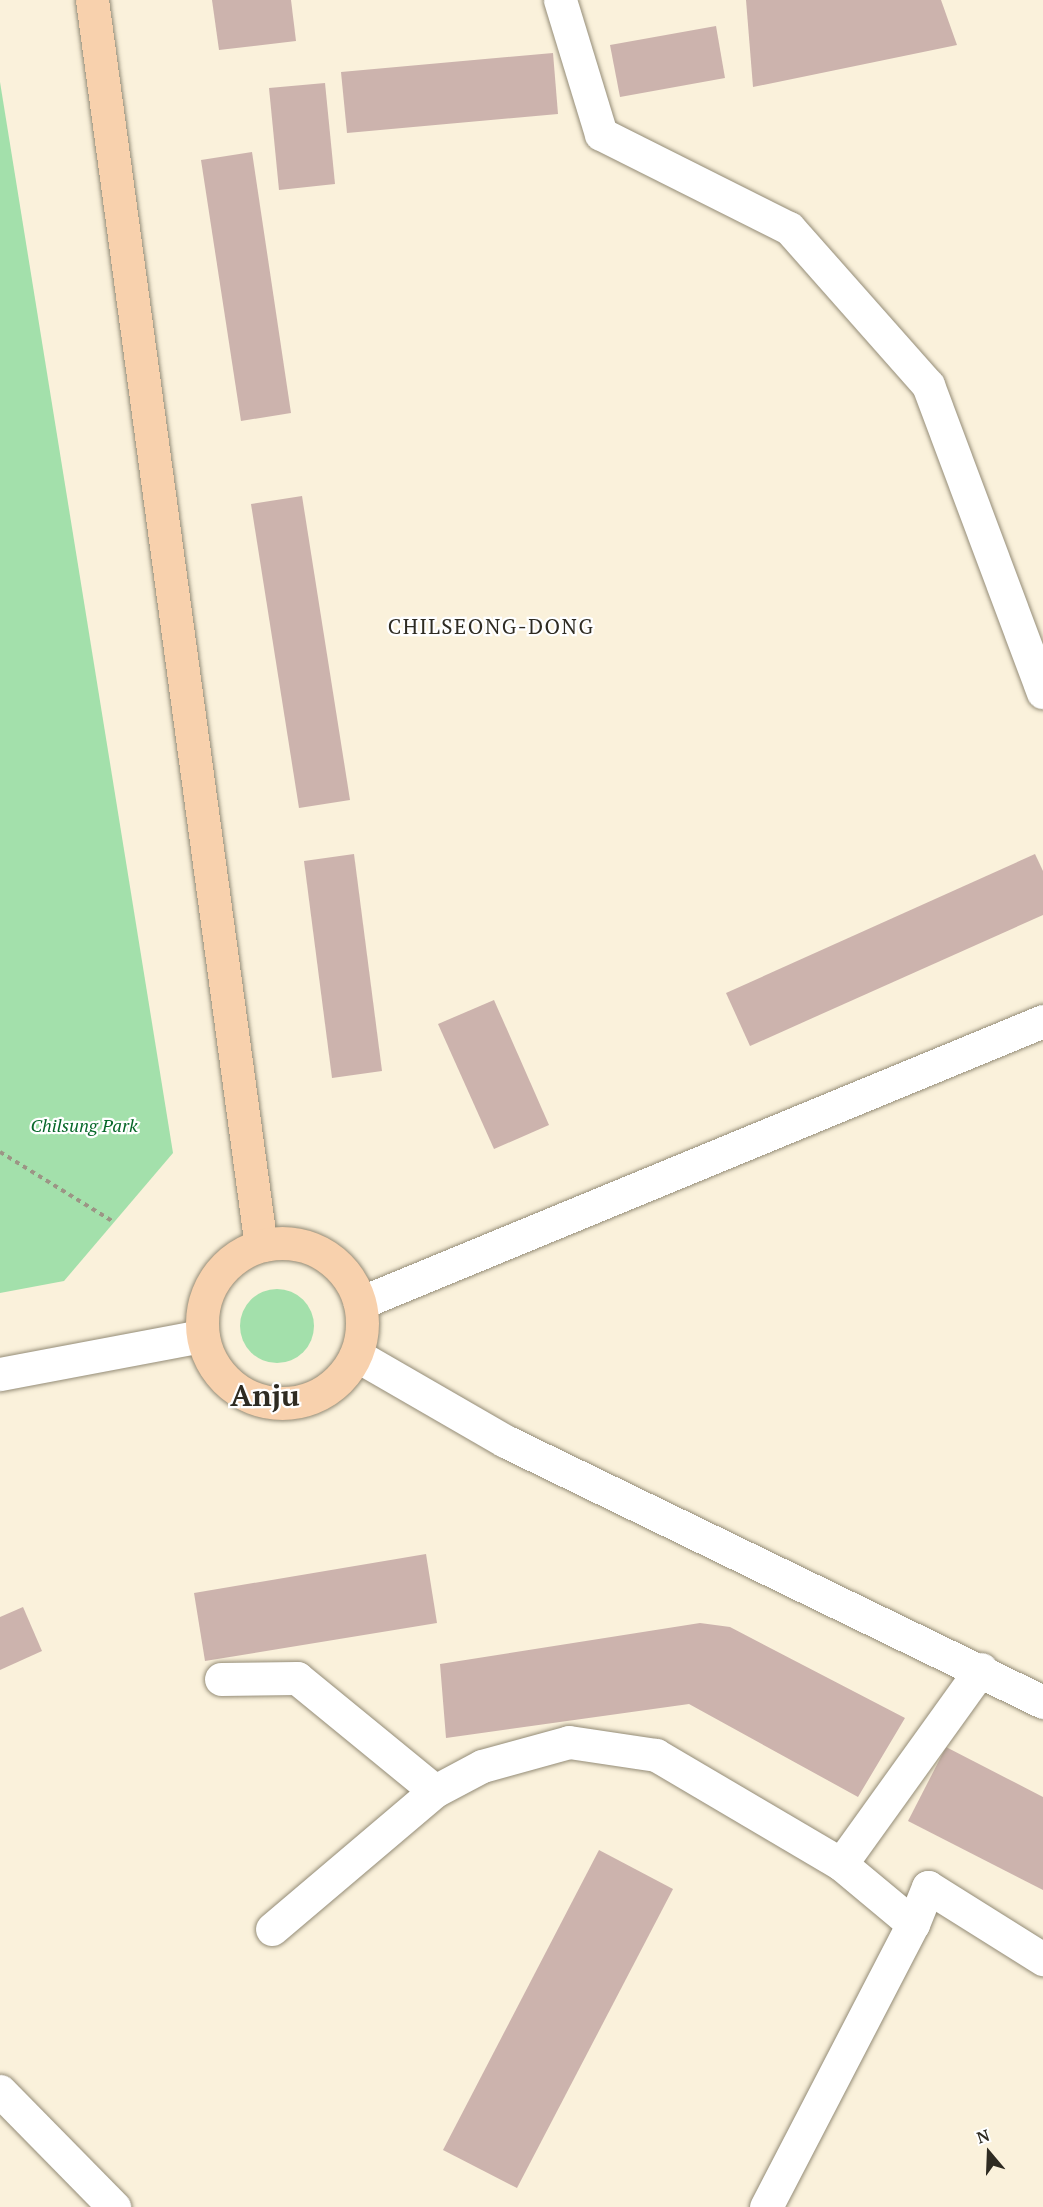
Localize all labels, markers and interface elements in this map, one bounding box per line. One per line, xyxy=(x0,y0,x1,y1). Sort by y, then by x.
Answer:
district label: CHILSEONG-DONG xyxy=(388,613,594,639)
park label: Chilsung Park xyxy=(30,1114,138,1136)
district label: Anju xyxy=(230,1377,300,1413)
north arrow xyxy=(959,2123,1019,2183)
text: N xyxy=(974,2124,992,2148)

